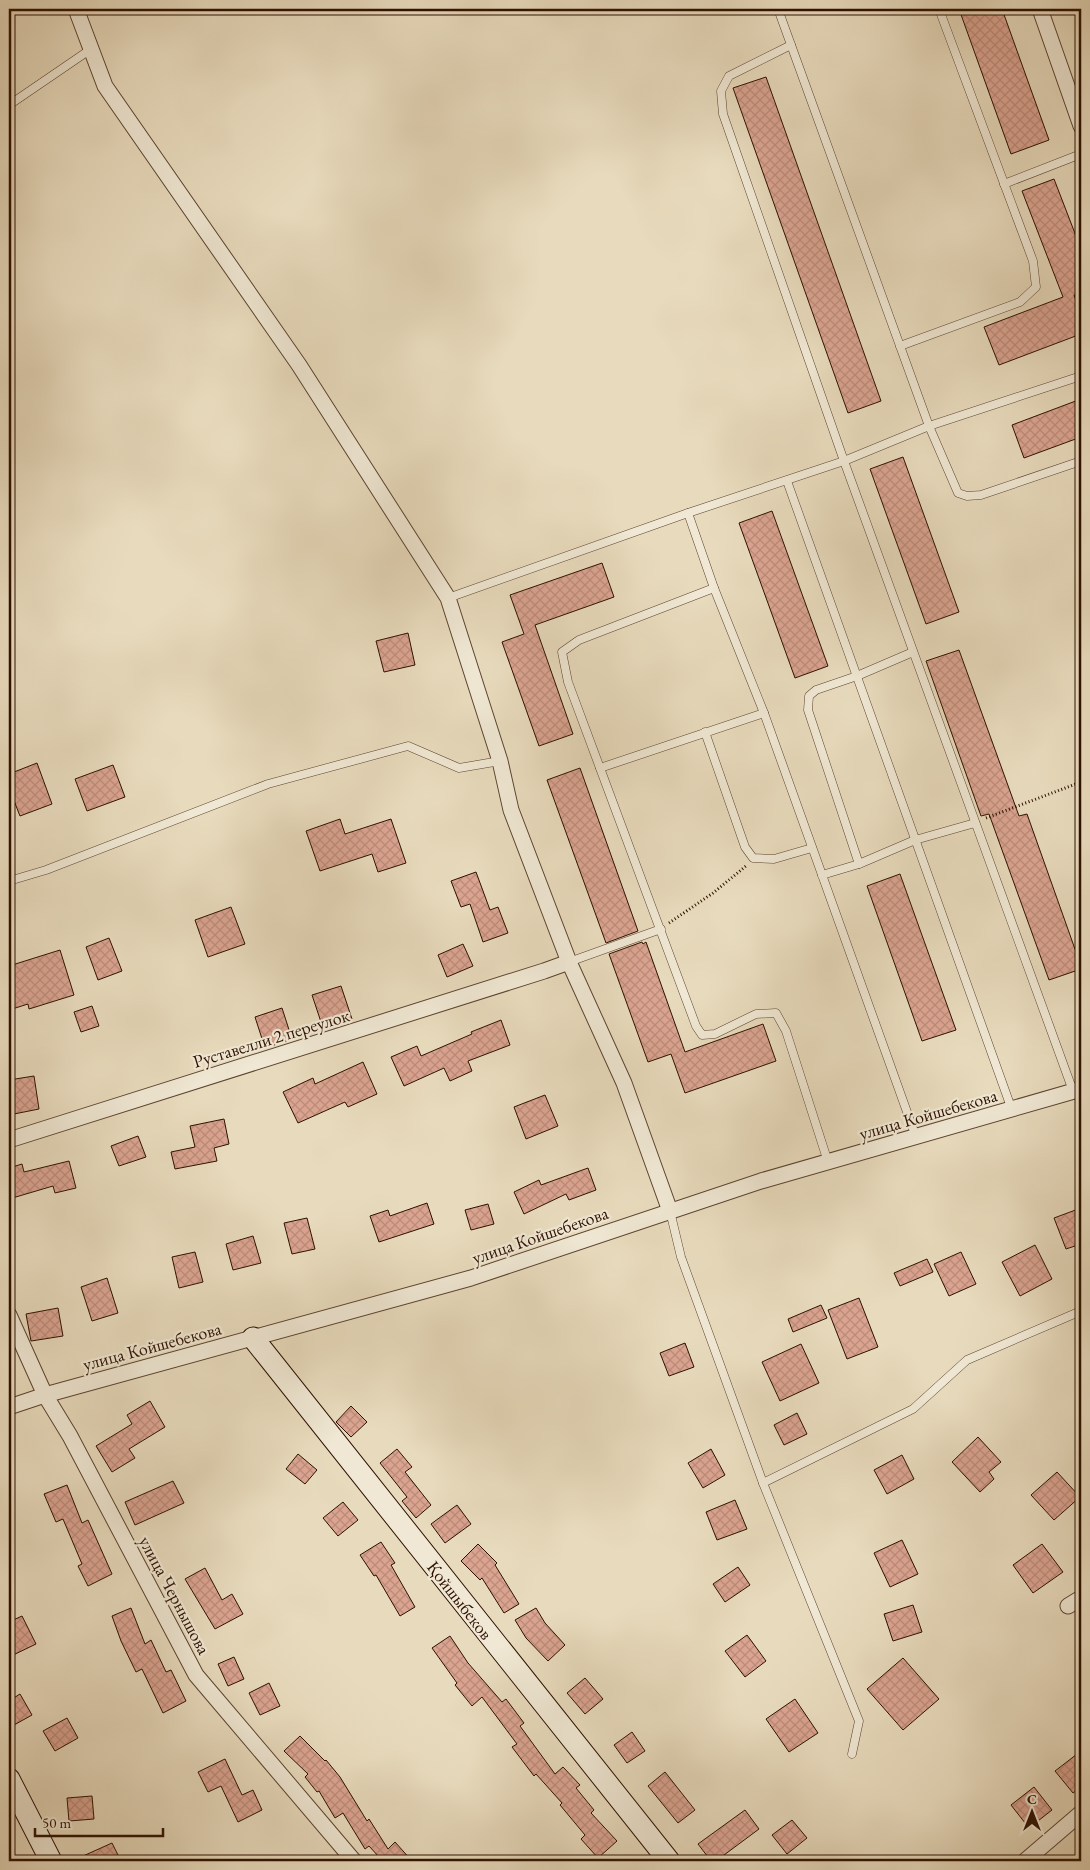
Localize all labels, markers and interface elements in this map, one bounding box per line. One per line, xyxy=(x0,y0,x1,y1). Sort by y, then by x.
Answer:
street label: Руставелли 2 переулок xyxy=(190,1003,352,1073)
street label: улица Койшебекова xyxy=(856,1083,1000,1145)
street label: улица Койшебекова xyxy=(469,1201,612,1269)
street label: улица Койшебекова xyxy=(80,1316,225,1376)
street label: улица Чернышова xyxy=(134,1532,216,1659)
street label: Қойшыбеков xyxy=(422,1556,498,1644)
north arrow xyxy=(1008,1788,1058,1838)
text: С xyxy=(1027,1790,1037,1808)
scale bar xyxy=(35,1805,162,1837)
text: 50 m xyxy=(42,1813,71,1832)

